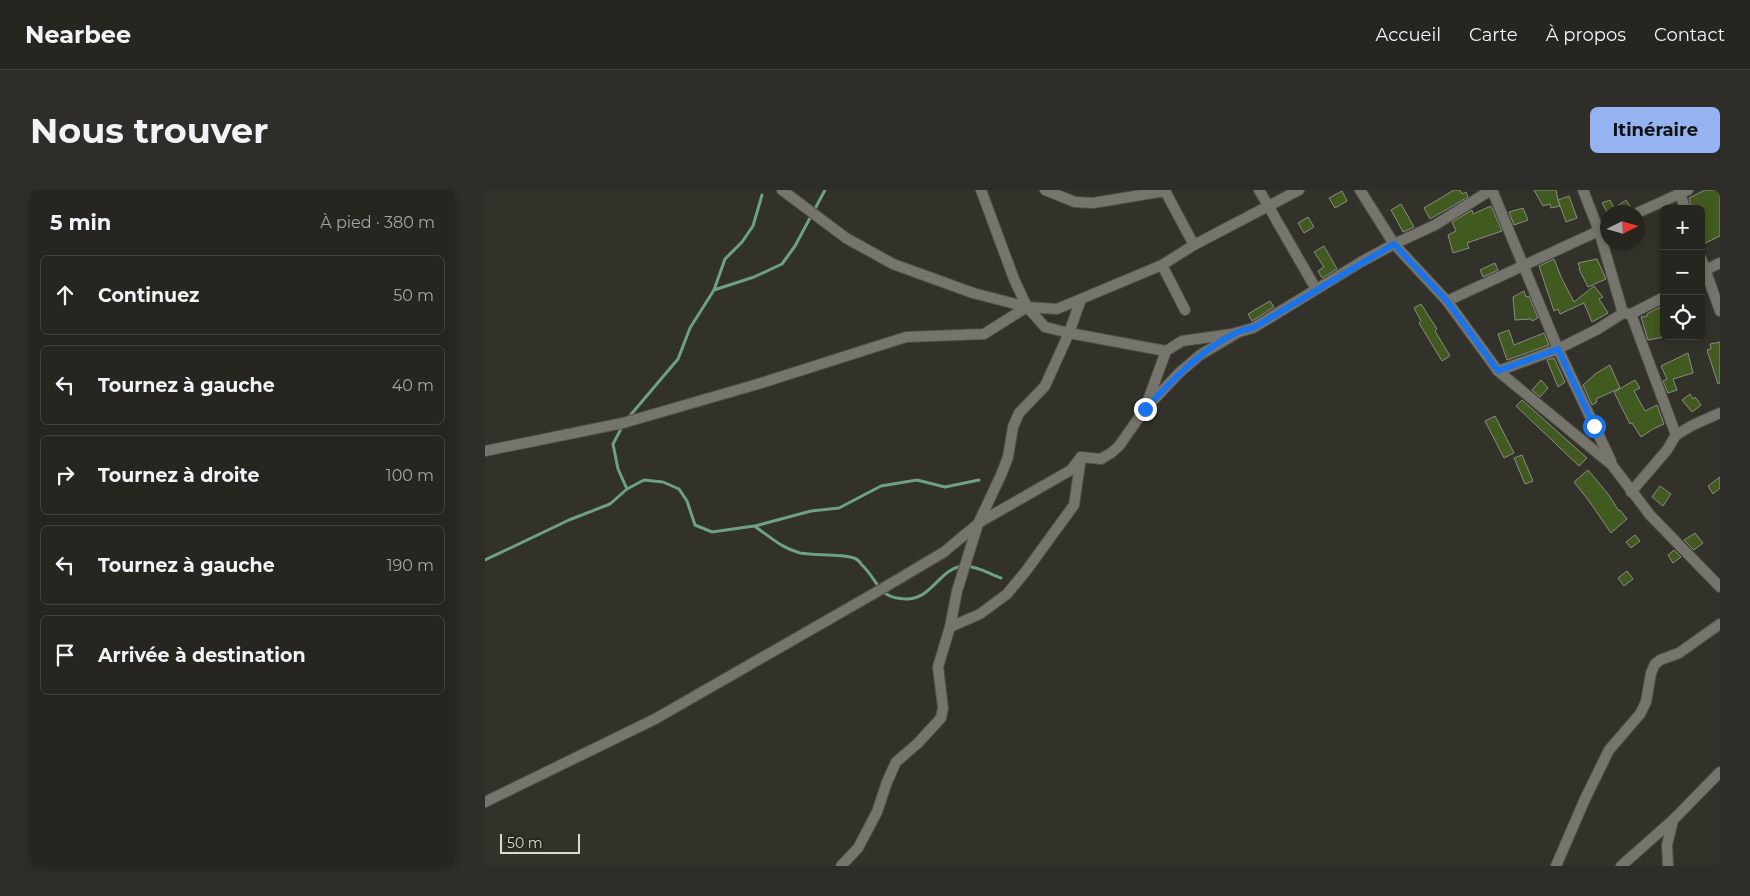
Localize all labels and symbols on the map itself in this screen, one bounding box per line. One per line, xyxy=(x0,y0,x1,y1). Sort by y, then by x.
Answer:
north arrow xyxy=(1600,205,1645,250)
route end xyxy=(1134,398,1157,421)
route start xyxy=(1583,415,1606,438)
scale bar xyxy=(500,831,580,854)

